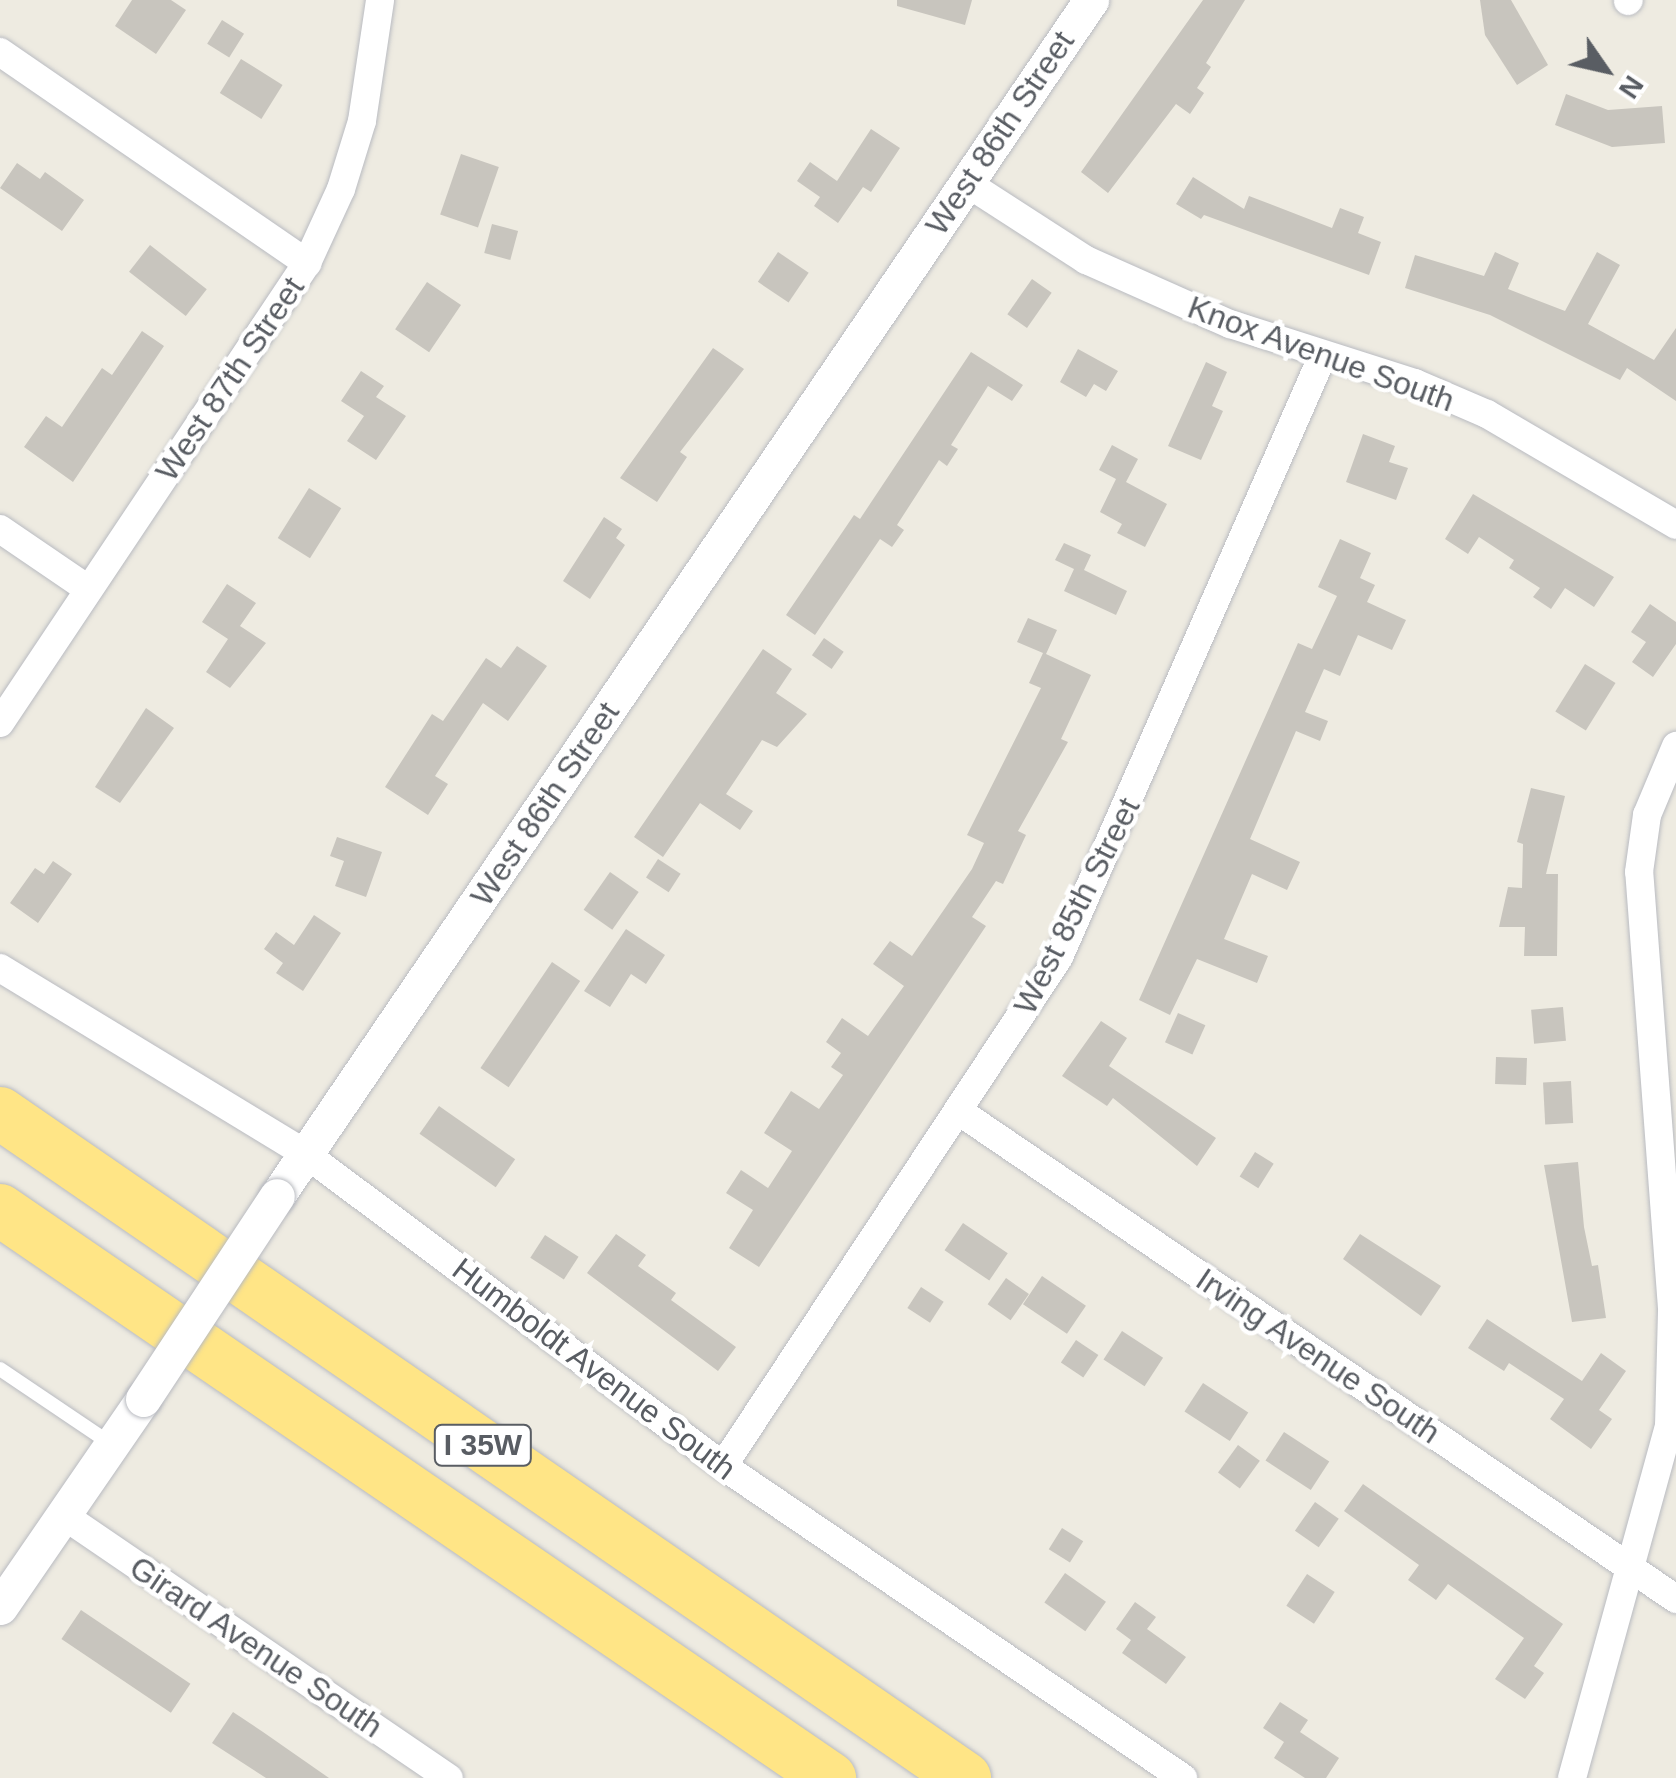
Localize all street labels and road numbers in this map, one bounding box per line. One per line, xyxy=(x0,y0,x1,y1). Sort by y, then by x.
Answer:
street label: West 86th Street xyxy=(918,24,1082,242)
street label: West 87th Street xyxy=(148,270,312,488)
street label: Knox Avenue South xyxy=(1182,288,1460,420)
street label: West 86th Street xyxy=(463,695,627,913)
street label: West 85th Street xyxy=(1006,791,1148,1021)
street label: Humboldt Avenue South xyxy=(444,1249,744,1489)
street label: Irving Avenue South xyxy=(1188,1260,1448,1452)
road number: I 35W xyxy=(433,1420,533,1470)
street label: Girard Avenue South xyxy=(122,1548,390,1746)

